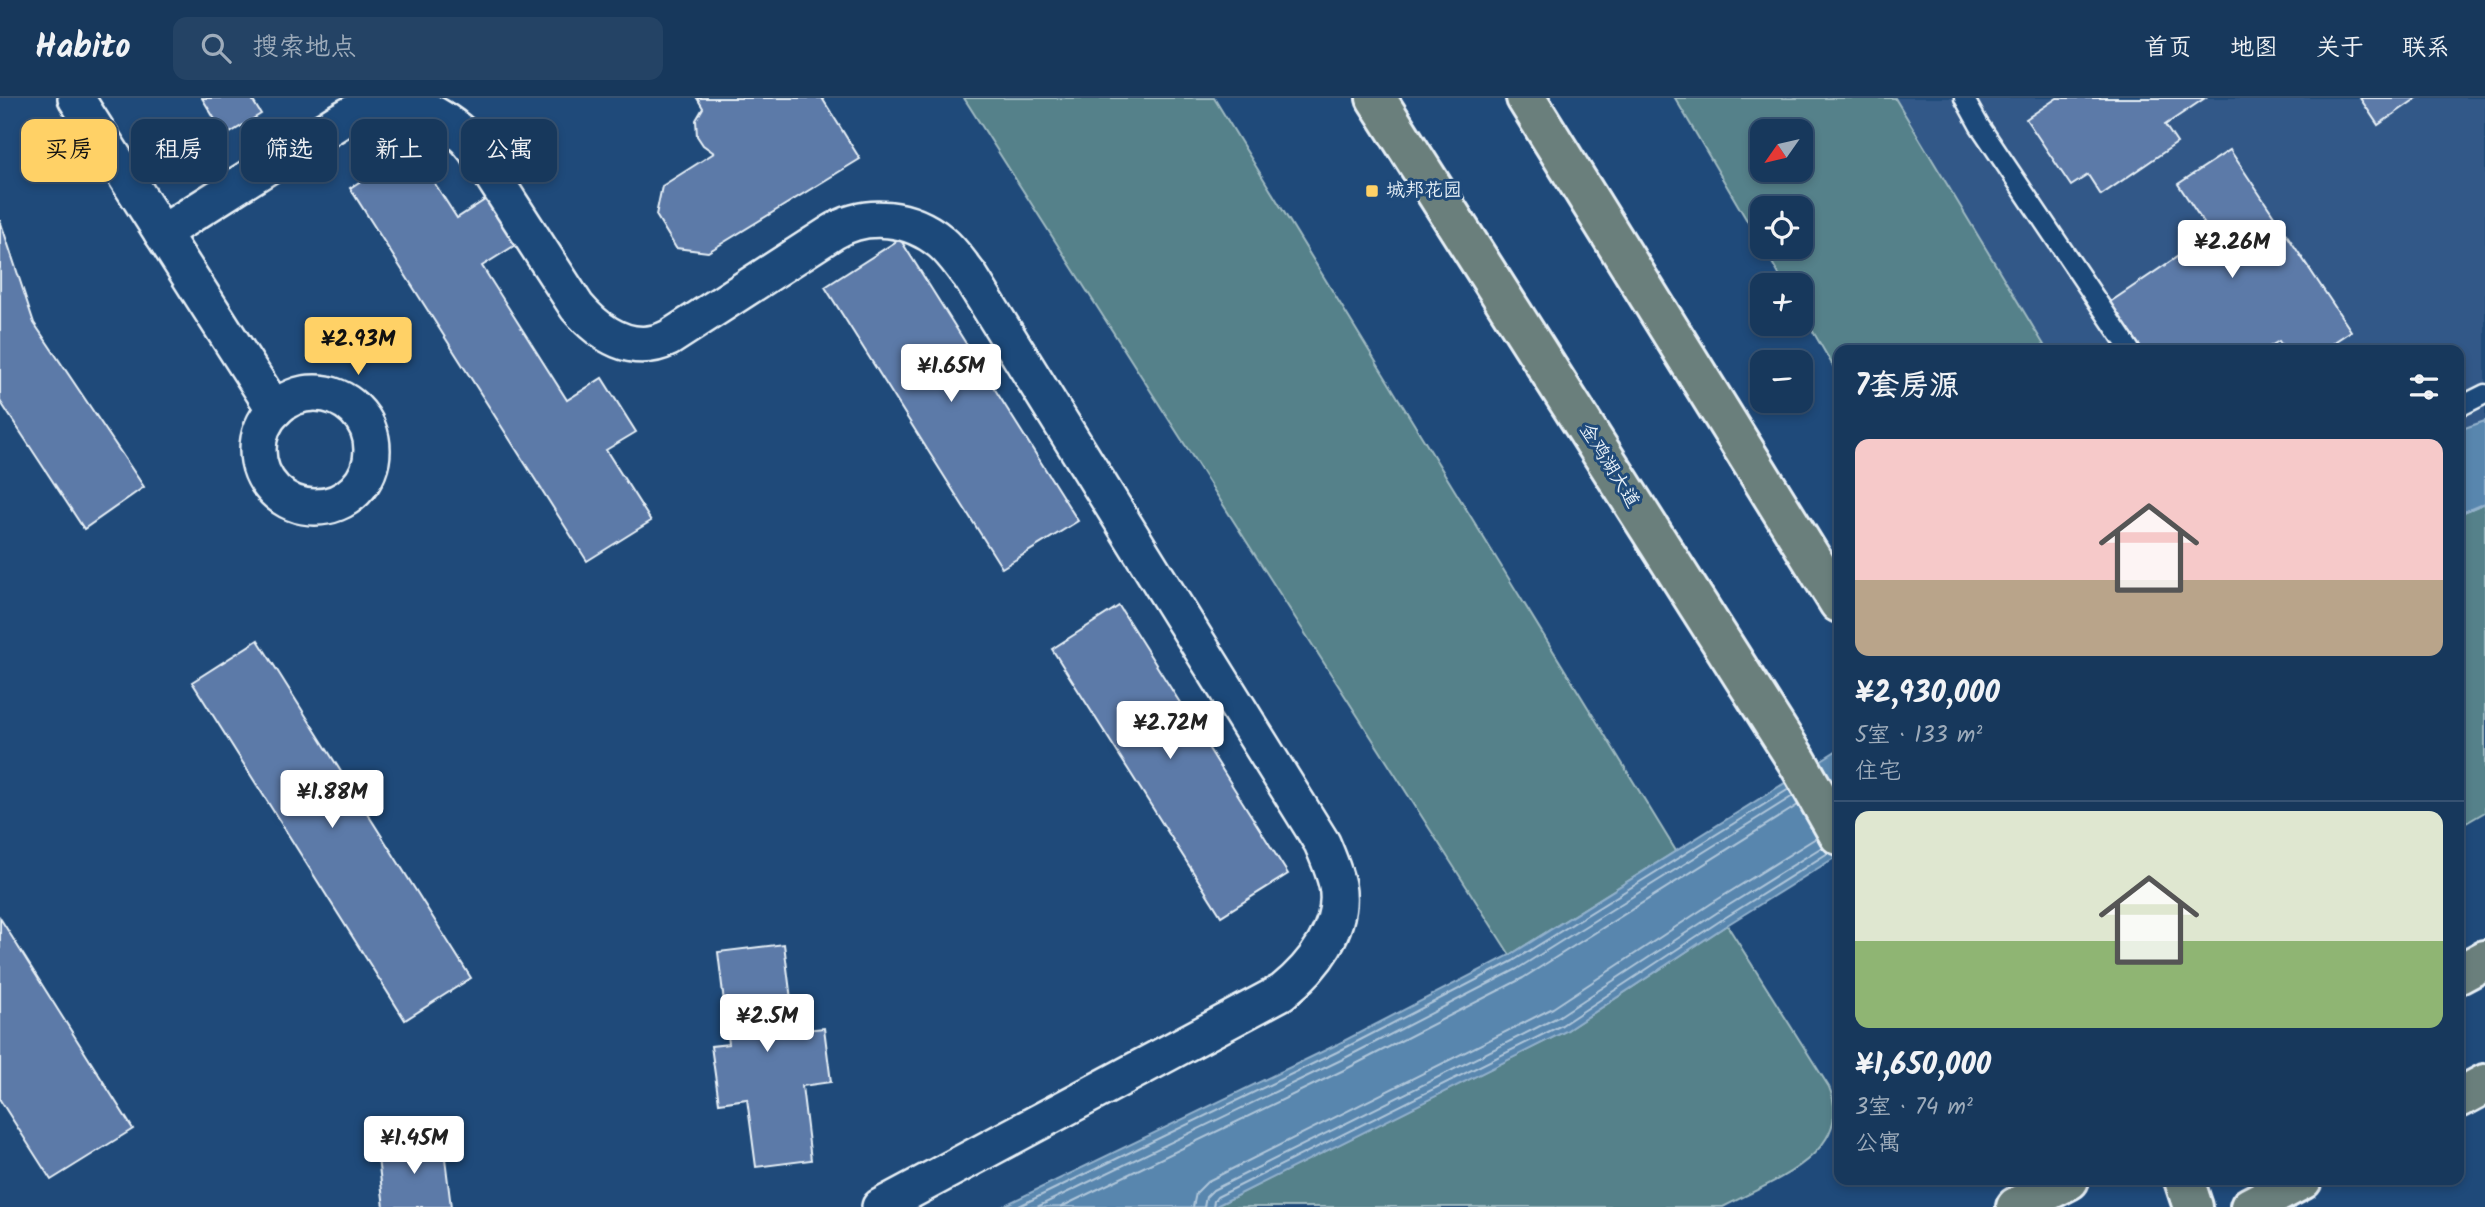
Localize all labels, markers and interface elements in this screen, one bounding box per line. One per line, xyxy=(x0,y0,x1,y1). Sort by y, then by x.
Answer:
search box xyxy=(173,17,663,80)
text: Habito xyxy=(35,22,131,75)
text: 搜索地点 xyxy=(253,27,357,69)
icon: search xyxy=(197,29,235,67)
text: 首页 xyxy=(2144,29,2192,68)
text: 地图 xyxy=(2230,29,2278,68)
text: 关于 xyxy=(2316,29,2364,68)
text: 联系 xyxy=(2402,29,2450,68)
chip: 买房 xyxy=(21,119,117,182)
chip: 租房 xyxy=(131,119,227,182)
chip: 筛选 xyxy=(241,119,337,182)
chip: 新上 xyxy=(351,119,447,182)
chip: 公寓 xyxy=(461,119,557,182)
north arrow xyxy=(1750,119,1813,182)
map controls xyxy=(1750,119,1813,413)
place label: 城邦花园 xyxy=(1386,176,1462,206)
marker: 城邦花园 xyxy=(1364,183,1380,199)
button: locate xyxy=(1750,196,1813,259)
pin: ¥2.26M xyxy=(2175,220,2289,280)
text: ¥2.26M xyxy=(2194,225,2270,261)
button: + xyxy=(1750,273,1813,336)
pin: ¥2.93M xyxy=(301,317,415,377)
text: ¥2.93M xyxy=(321,322,395,358)
pin: ¥1.65M xyxy=(894,344,1008,404)
text: ¥1.65M xyxy=(917,349,985,385)
button: − xyxy=(1750,350,1813,413)
text: 7套房源 xyxy=(1855,363,1959,411)
icon: filters xyxy=(2405,368,2443,406)
street label: 金鸡湖大道 xyxy=(1571,418,1647,514)
icon: home xyxy=(2086,485,2212,611)
text: ¥2,930,000 xyxy=(1855,670,2000,718)
pin: ¥2.72M xyxy=(1113,702,1227,761)
text: ¥2.72M xyxy=(1133,706,1207,742)
text: 5室 · 133 m² xyxy=(1855,718,1982,754)
text: 住宅 xyxy=(1855,754,1901,790)
pin: ¥1.88M xyxy=(275,770,389,830)
text: ¥1.88M xyxy=(296,775,368,811)
icon: home xyxy=(2086,857,2212,983)
pin: ¥2.5M xyxy=(718,995,816,1054)
text: ¥2.5M xyxy=(736,999,798,1035)
text: ¥1,650,000 xyxy=(1855,1042,1991,1090)
text: 3室 · 74 m² xyxy=(1855,1090,1973,1126)
pin: ¥1.45M xyxy=(357,1116,471,1176)
text: ¥1.45M xyxy=(380,1121,448,1157)
text: 公寓 xyxy=(1855,1126,1901,1162)

